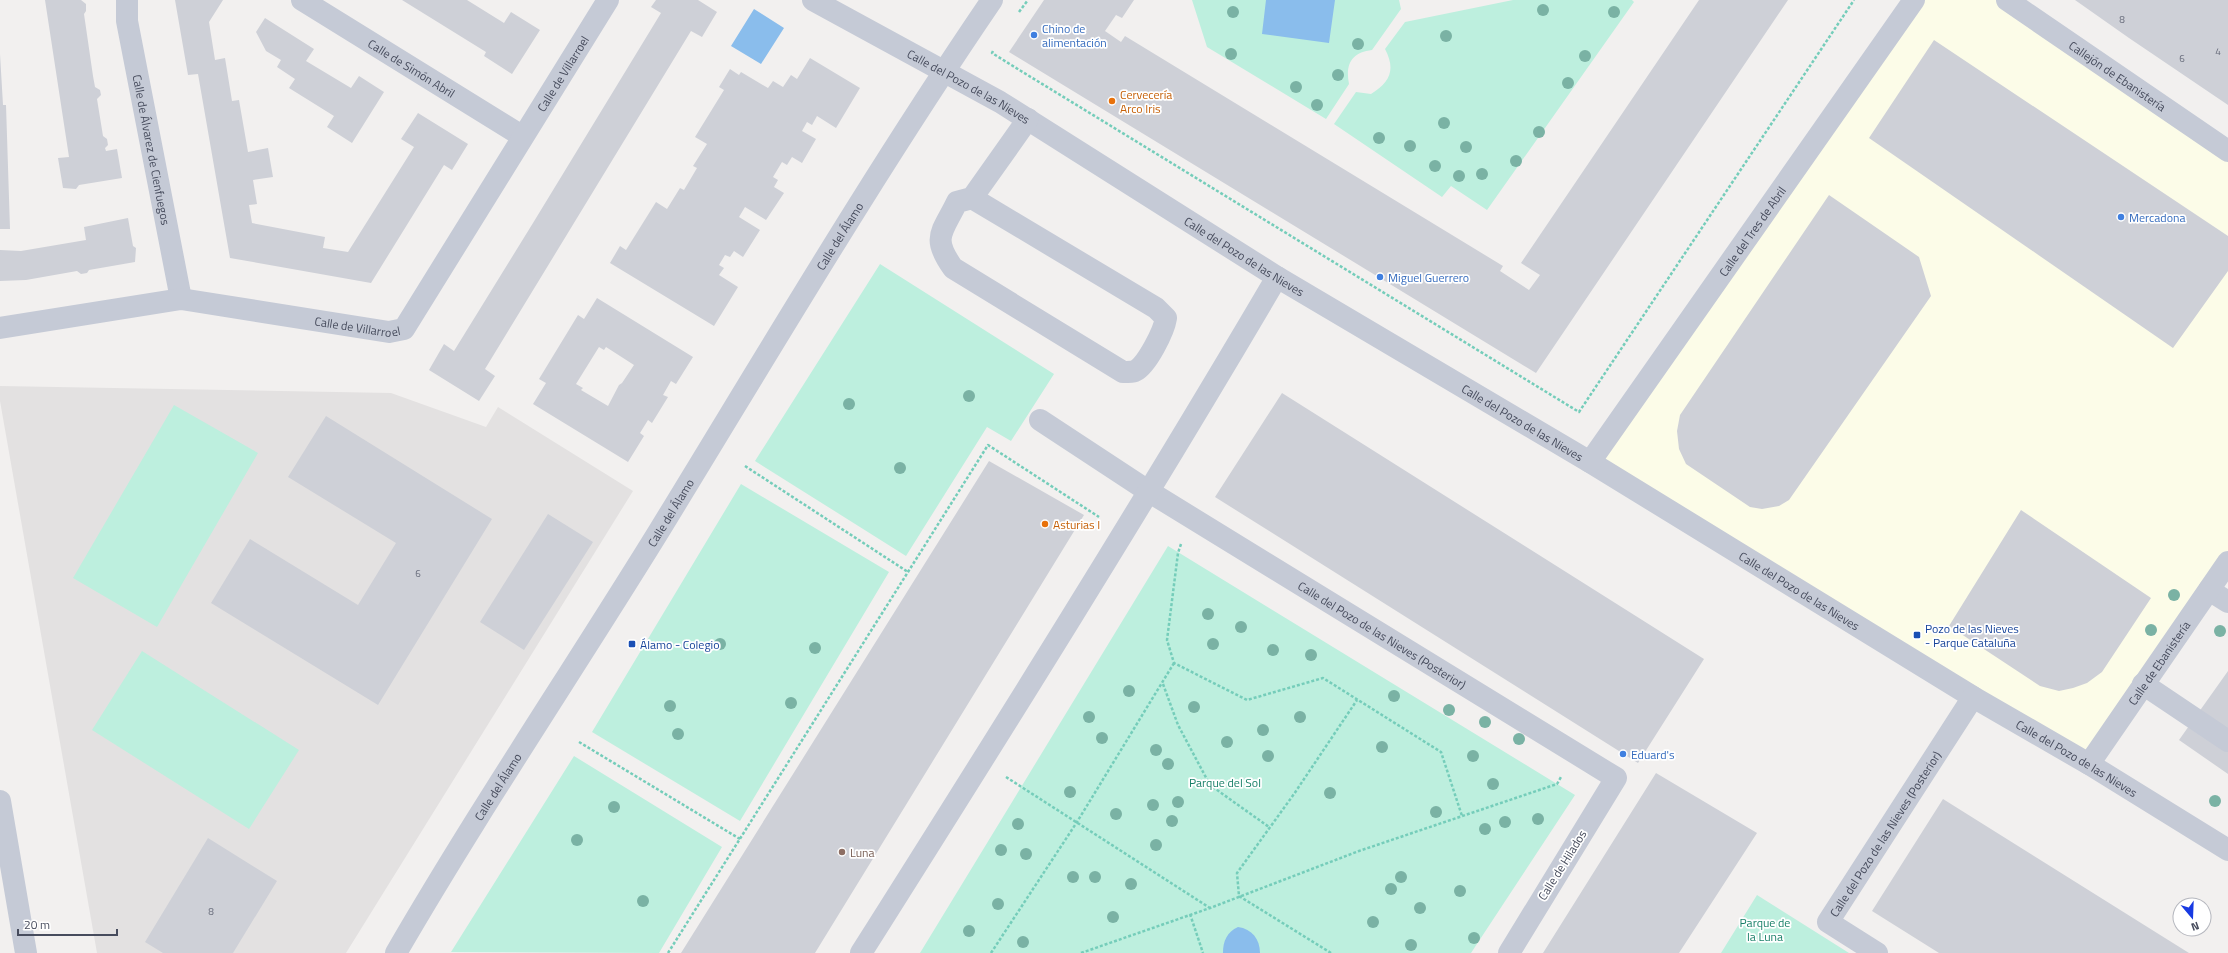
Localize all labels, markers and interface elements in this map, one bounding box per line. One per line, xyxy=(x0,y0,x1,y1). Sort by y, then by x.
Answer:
house number: 8 xyxy=(2119,12,2125,27)
place label: Chino de alimentación xyxy=(1042,19,1107,52)
marker: Chino de alimentación xyxy=(1029,30,1039,40)
street label: Calle de Villarroel xyxy=(532,32,593,115)
street label: Calle de Simón Abril xyxy=(364,34,459,102)
street label: Callejón de Ebanistería xyxy=(2065,36,2170,116)
street label: Calle del Pozo de las Nieves xyxy=(904,44,1034,129)
house number: 4 xyxy=(2215,44,2221,59)
house number: 6 xyxy=(2179,51,2185,66)
street label: Calle de Álvarez de Cienfuegos xyxy=(128,73,176,227)
place label: Cervecería Arco Iris xyxy=(1120,85,1172,118)
marker: Cervecería Arco Iris xyxy=(1107,96,1117,106)
street label: Calle del Tres de Abril xyxy=(1714,182,1790,280)
street label: Calle del Álamo xyxy=(811,198,868,274)
place label: Mercadona xyxy=(2129,208,2186,227)
street label: Calle del Pozo de las Nieves xyxy=(1181,211,1309,301)
marker: Mercadona xyxy=(2116,212,2126,222)
place label: Miguel Guerrero xyxy=(1388,268,1469,287)
marker: Miguel Guerrero xyxy=(1375,272,1385,282)
street label: Calle de Villarroel xyxy=(313,311,402,342)
street label: Calle del Pozo de las Nieves xyxy=(1458,379,1587,466)
street label: Calle del Álamo xyxy=(642,475,698,550)
place label: Asturias I xyxy=(1053,515,1100,534)
marker: Asturias I xyxy=(1040,519,1050,529)
street label: Calle del Pozo de las Nieves xyxy=(1735,546,1864,635)
house number: 6 xyxy=(415,566,421,581)
street label: Calle del Pozo de las Nieves (Posterior) xyxy=(1294,576,1470,693)
street label: Calle de Ebanistería xyxy=(2123,617,2195,709)
place label: Pozo de las Nieves - Parque Cataluña xyxy=(1925,619,2019,652)
marker: Pozo de las Nieves - Parque Cataluña xyxy=(1912,630,1922,640)
place label: Álamo - Colegio xyxy=(640,635,720,654)
marker: Álamo - Colegio xyxy=(627,639,637,649)
street label: Calle del Pozo de las Nieves xyxy=(2012,714,2142,802)
place label: Eduard's xyxy=(1631,745,1675,764)
street label: Calle del Pozo de las Nieves (Posterior) xyxy=(1824,747,1945,920)
street label: Calle del Álamo xyxy=(469,749,526,824)
marker: Eduard's xyxy=(1618,749,1628,759)
park label: Parque del Sol xyxy=(1189,773,1261,792)
street label: Calle de Hilados xyxy=(1533,826,1591,904)
place label: Luna xyxy=(850,843,875,862)
marker: Luna xyxy=(837,847,847,857)
north arrow xyxy=(2172,897,2212,937)
house number: 8 xyxy=(208,904,214,919)
scale bar xyxy=(18,911,117,937)
park label: Parque de la Luna xyxy=(1740,913,1790,946)
text: 20 m xyxy=(24,915,50,934)
text: N xyxy=(2189,918,2201,935)

